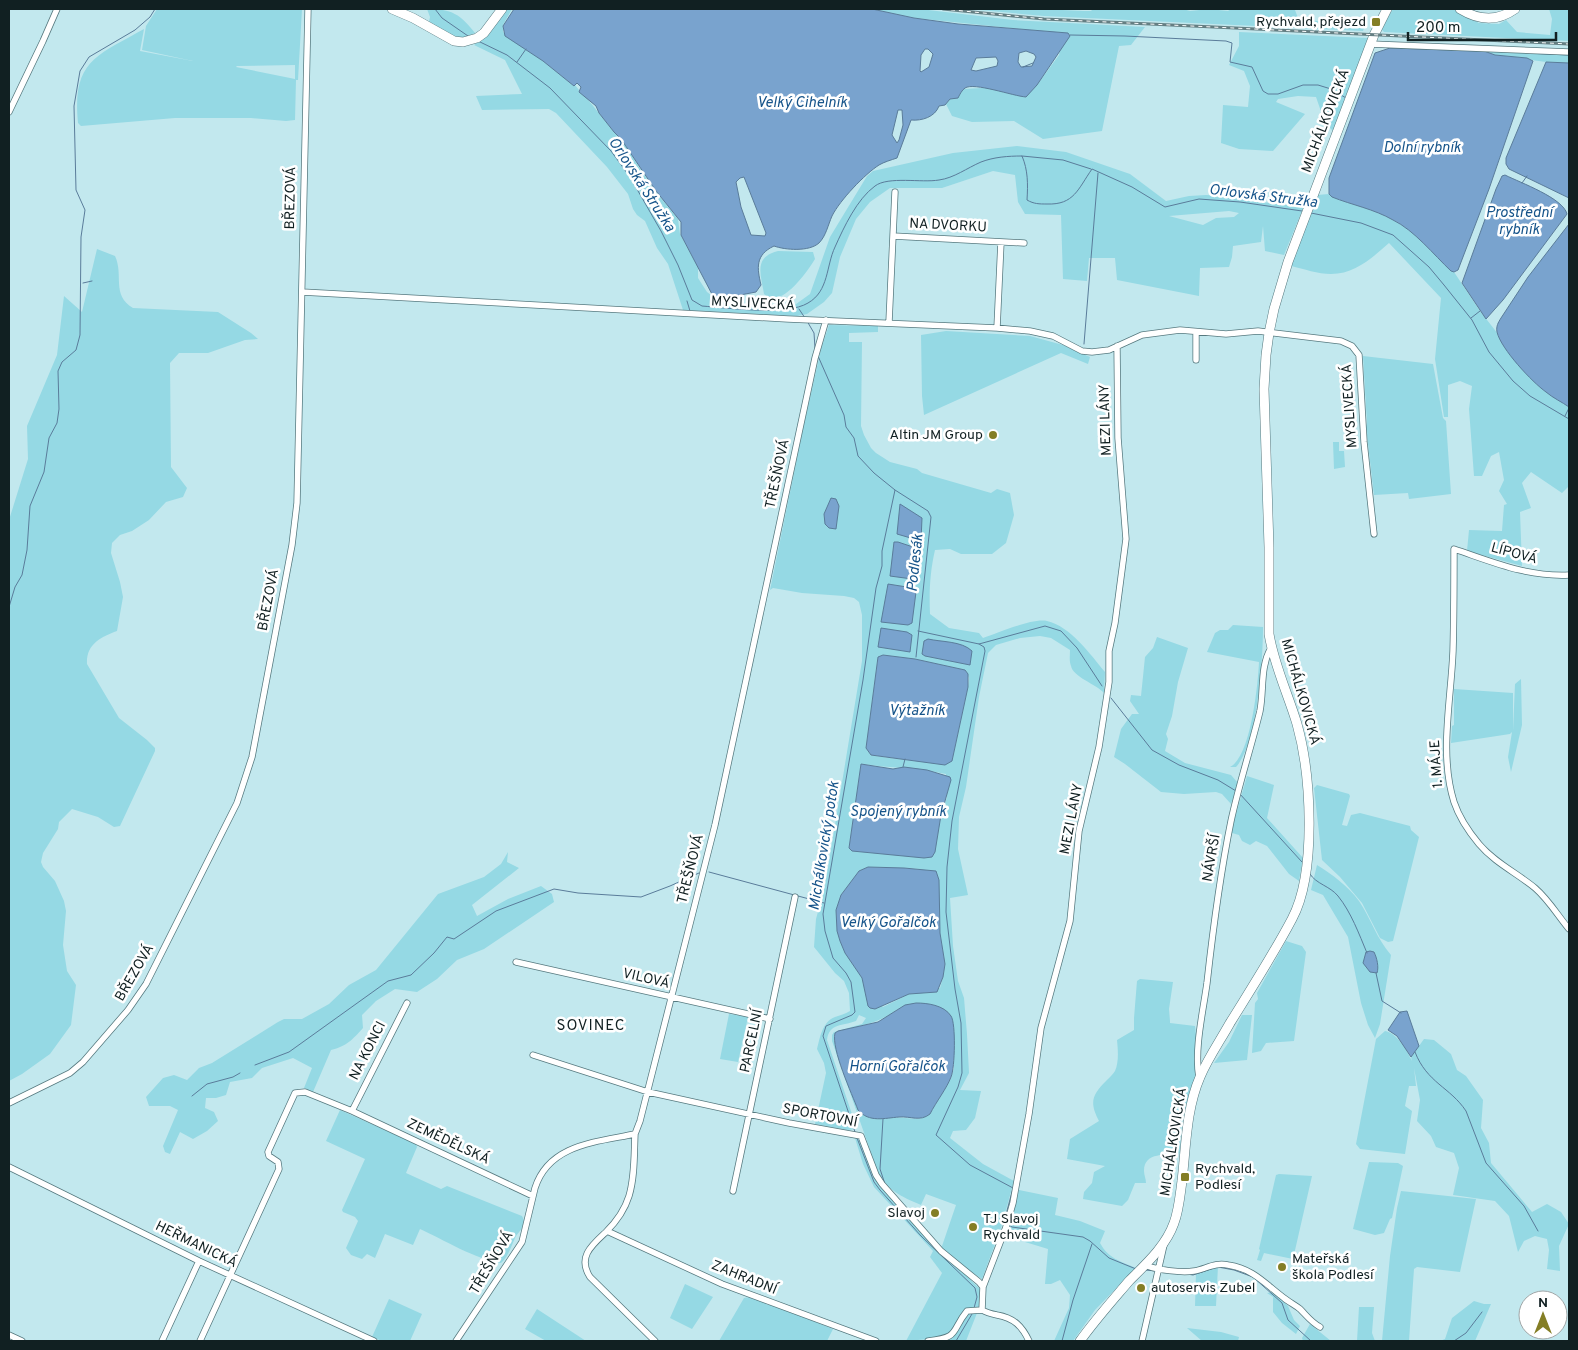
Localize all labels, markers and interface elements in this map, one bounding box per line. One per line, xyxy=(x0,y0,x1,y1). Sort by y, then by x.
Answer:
scale bar xyxy=(1408,10,1556,42)
place label: Rychvald, přejezd xyxy=(1256,14,1366,31)
marker: Rychvald, přejezd xyxy=(1370,16,1382,28)
text: 200 m xyxy=(1416,19,1461,38)
street label: MICHÁLKOVICKÁ xyxy=(1297,66,1354,175)
water label: Velký Cihelník xyxy=(757,94,848,113)
water label: Orlovská Stružka xyxy=(603,134,679,236)
water label: Dolní rybník xyxy=(1383,139,1461,158)
street label: BŘEZOVÁ xyxy=(281,166,300,230)
water label: Orlovská Stružka xyxy=(1208,181,1319,213)
water label: Prostřední rybník xyxy=(1486,204,1556,240)
street label: NA DVORKU xyxy=(909,215,987,237)
street label: MYSLIVECKÁ xyxy=(711,292,796,315)
street label: MYSLIVECKÁ xyxy=(1338,363,1361,449)
street label: MEZI LÁNY xyxy=(1095,384,1116,456)
place label: Altin JM Group xyxy=(889,427,983,444)
marker: Altin JM Group xyxy=(987,429,999,441)
street label: TŘEŠŇOVÁ xyxy=(761,437,794,510)
water label: Podlesák xyxy=(904,533,929,593)
street label: LÍPOVÁ xyxy=(1489,539,1539,568)
street label: BŘEZOVÁ xyxy=(254,567,283,632)
street label: MICHÁLKOVICKÁ xyxy=(1277,637,1324,747)
water label: Výtažník xyxy=(889,702,946,721)
street label: 1. MÁJE xyxy=(1426,739,1447,789)
water label: Michálkovický potok xyxy=(805,780,845,912)
street label: MEZI LÁNY xyxy=(1056,782,1087,856)
water label: Spojený rybník xyxy=(850,803,947,822)
street label: TŘEŠŇOVÁ xyxy=(673,832,708,905)
street label: NÁVRŠÍ xyxy=(1198,832,1225,883)
water label: Velký Gořalčok xyxy=(840,914,937,933)
street label: BŘEZOVÁ xyxy=(111,941,158,1004)
street label: VILOVÁ xyxy=(621,964,671,993)
street label: PARCELNÍ xyxy=(736,1006,767,1074)
district label: SOVINEC xyxy=(557,1017,625,1036)
street label: NA KONCI xyxy=(346,1019,390,1083)
water label: Horní Gořalčok xyxy=(849,1058,946,1077)
street label: MICHÁLKOVICKÁ xyxy=(1156,1086,1191,1197)
street label: SPORTOVNÍ xyxy=(781,1099,860,1132)
street label: ZEMĚDĚLSKÁ xyxy=(404,1114,493,1169)
place label: Rychvald, Podlesí xyxy=(1195,1161,1255,1194)
marker: Rychvald, Podlesí xyxy=(1179,1171,1191,1183)
place label: Slavoj xyxy=(887,1205,925,1222)
marker: Slavoj xyxy=(929,1207,941,1219)
place label: TJ Slavoj Rychvald xyxy=(983,1211,1040,1244)
street label: HEŘMANICKÁ xyxy=(152,1217,240,1272)
marker: TJ Slavoj Rychvald xyxy=(967,1221,979,1233)
street label: TŘEŠŇOVÁ xyxy=(466,1228,518,1298)
place label: Mateřská škola Podlesí xyxy=(1292,1251,1375,1284)
street label: ZAHRADNÍ xyxy=(709,1256,781,1299)
marker: Mateřská škola Podlesí xyxy=(1276,1261,1288,1273)
place label: autoservis Zubel xyxy=(1151,1280,1256,1297)
marker: autoservis Zubel xyxy=(1135,1282,1147,1294)
north arrow xyxy=(1518,1290,1568,1340)
text: N xyxy=(1538,1295,1548,1312)

